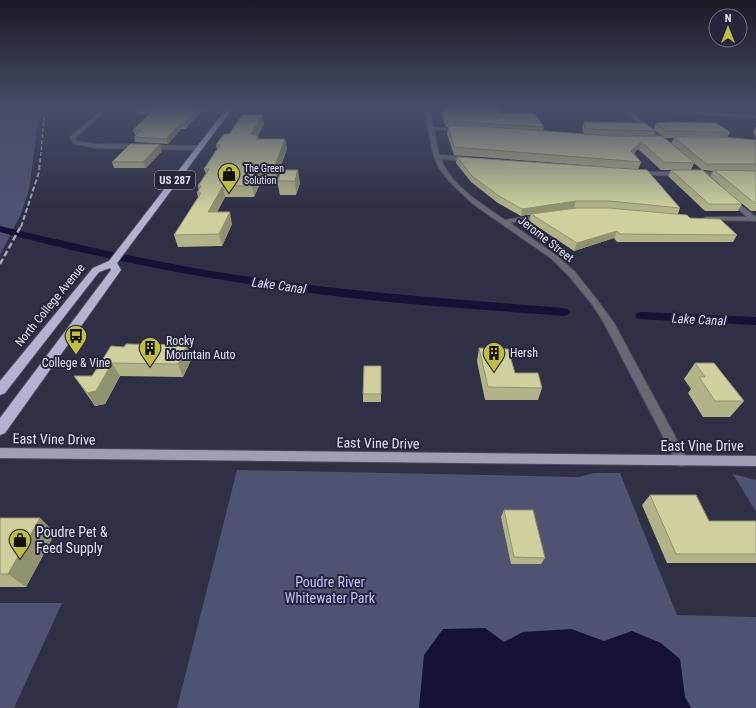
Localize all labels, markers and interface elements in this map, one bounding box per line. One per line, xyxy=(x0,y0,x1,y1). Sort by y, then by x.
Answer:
north arrow xyxy=(708,8,748,48)
text: N xyxy=(725,12,732,25)
shop icon: The Green Solution xyxy=(216,161,242,194)
place label: The Green Solution xyxy=(244,163,284,186)
road number: US 287 xyxy=(155,171,195,189)
street label: Jerome Street xyxy=(515,213,577,265)
street label: North College Avenue xyxy=(12,261,88,349)
water label: Lake Canal xyxy=(251,274,308,297)
water label: Lake Canal xyxy=(671,311,728,328)
bus stop icon: College & Vine xyxy=(63,323,89,356)
place label: Rocky Mountain Auto xyxy=(166,334,235,362)
building icon: Rocky Mountain Auto xyxy=(137,335,163,368)
building icon: Hersh xyxy=(481,340,507,373)
place label: Hersh xyxy=(510,346,538,360)
place label: College & Vine xyxy=(42,356,111,370)
street label: East Vine Drive xyxy=(12,430,96,448)
street label: East Vine Drive xyxy=(336,434,420,452)
street label: East Vine Drive xyxy=(661,438,744,454)
place label: Poudre Pet & Feed Supply xyxy=(36,524,108,556)
shop icon: Poudre Pet & Feed Supply xyxy=(7,527,33,560)
park label: Poudre River Whitewater Park xyxy=(285,574,376,606)

